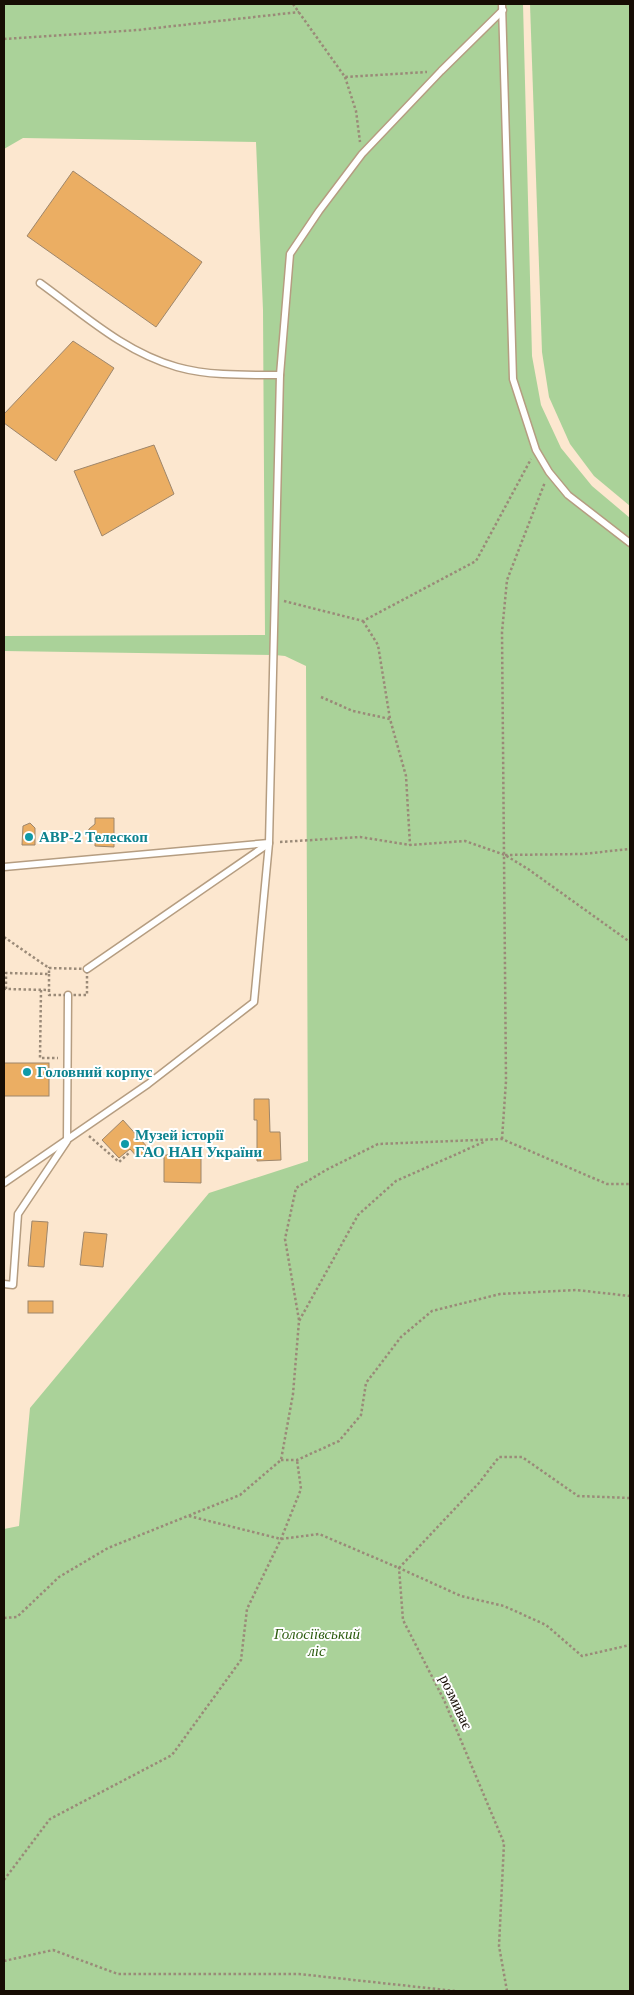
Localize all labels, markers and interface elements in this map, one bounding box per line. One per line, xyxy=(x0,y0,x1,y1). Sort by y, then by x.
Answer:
place label: АВР-2 Телескоп xyxy=(39,829,148,845)
marker: АВР-2 Телескоп xyxy=(23,831,35,843)
place label: Головний корпус xyxy=(37,1064,153,1080)
marker: Головний корпус xyxy=(21,1066,33,1078)
place label: Музей історії ГАО НАН України xyxy=(135,1127,262,1160)
marker: Музей історії ГАО НАН України xyxy=(119,1138,131,1150)
park label: Голосіївський ліс xyxy=(273,1626,360,1659)
street label: розмиває xyxy=(436,1672,476,1732)

